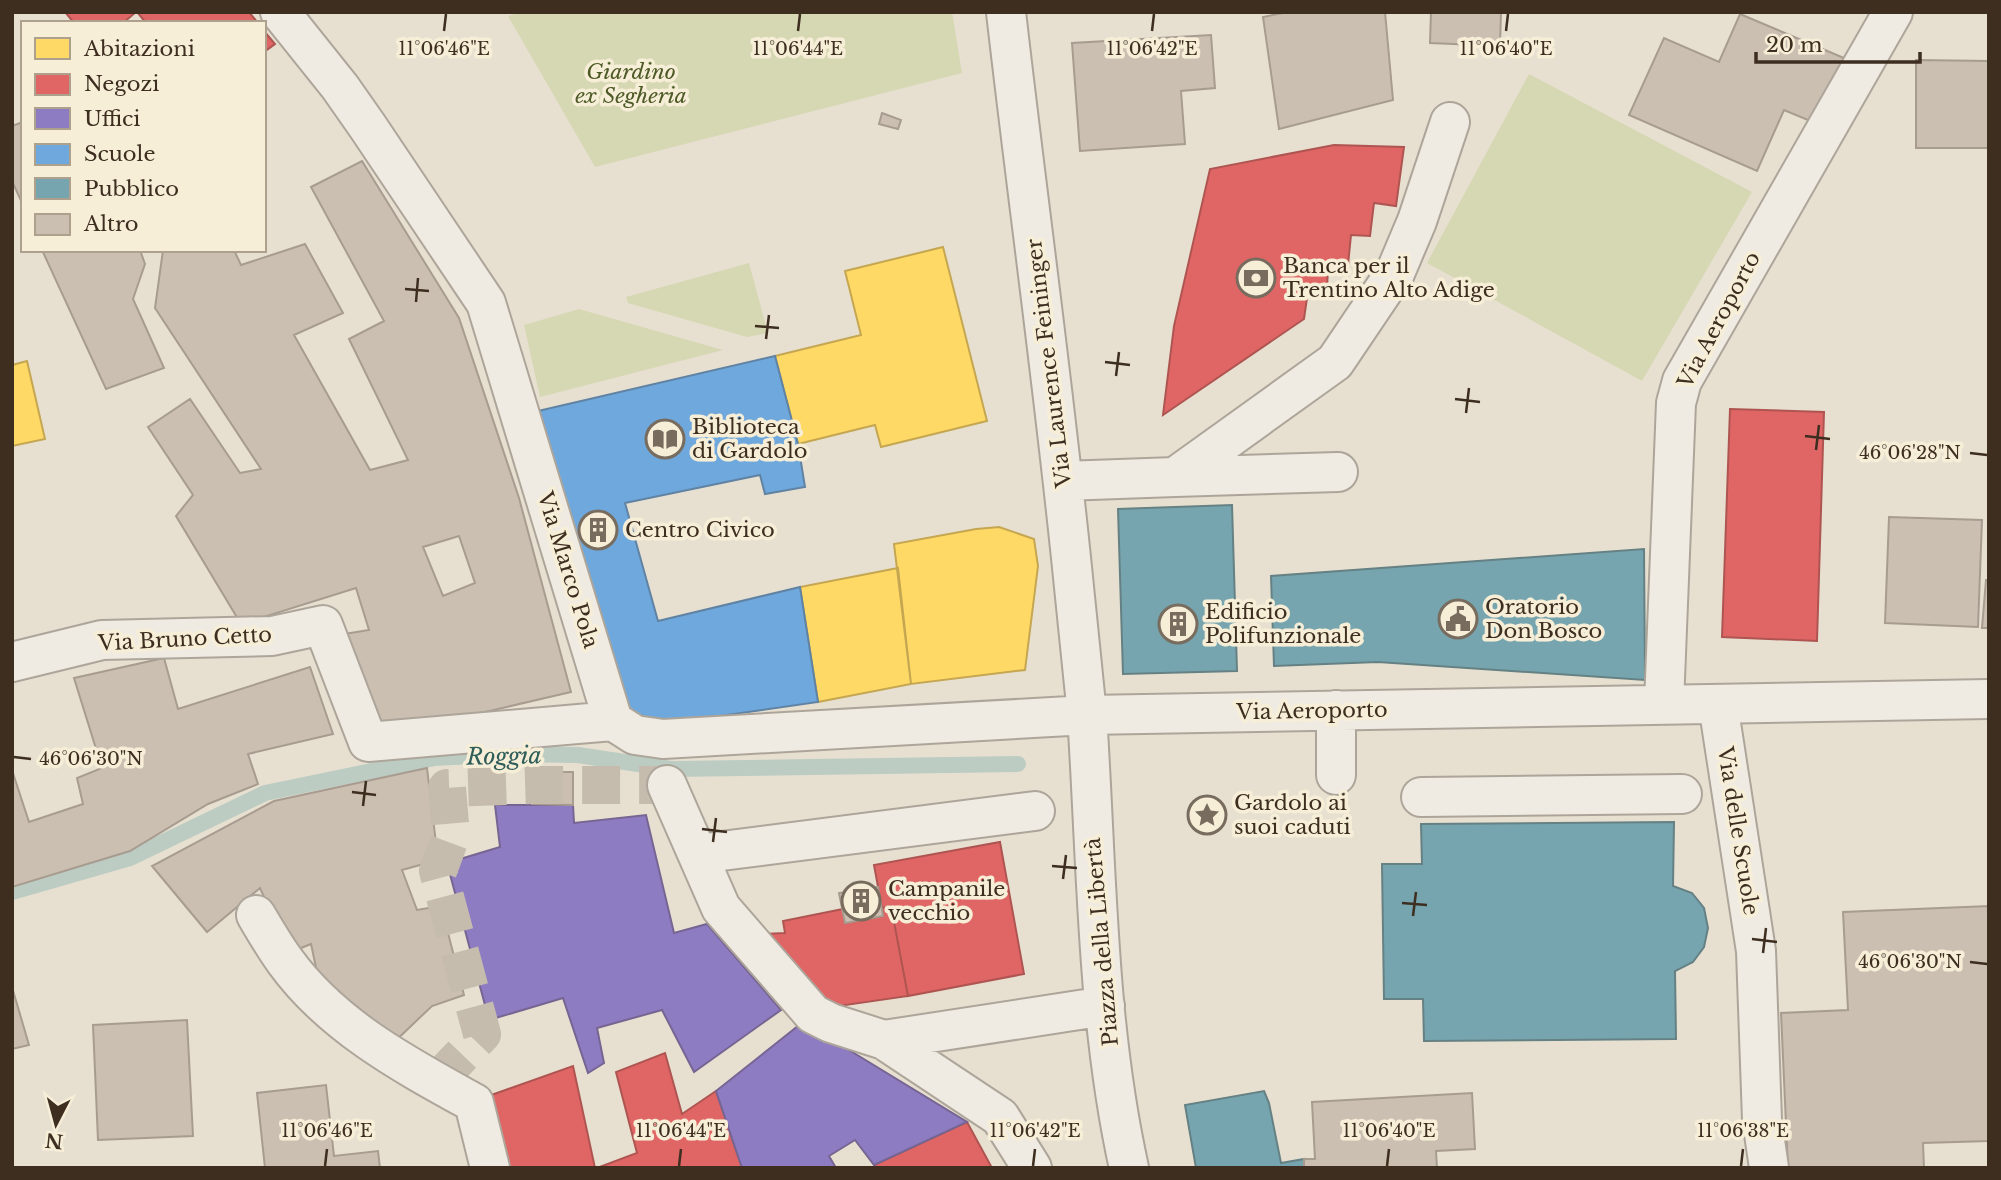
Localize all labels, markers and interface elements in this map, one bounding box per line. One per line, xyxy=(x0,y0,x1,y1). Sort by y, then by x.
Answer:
legend xyxy=(21,21,266,252)
scale bar xyxy=(1756,21,1920,65)
text: 20 m xyxy=(1766,32,1823,58)
text: Abitazioni xyxy=(83,36,195,62)
text: 11°06'46"E xyxy=(398,38,490,60)
text: 11°06'44"E xyxy=(753,38,843,60)
text: 11°06'42"E xyxy=(1106,38,1198,60)
text: 11°06'40"E xyxy=(1460,38,1552,60)
park label: Giardino ex Segheria xyxy=(575,59,687,109)
text: Negozi xyxy=(84,71,159,97)
text: Uffici xyxy=(84,106,141,132)
text: Scuole xyxy=(84,141,155,167)
text: Pubblico xyxy=(84,176,179,202)
text: Altro xyxy=(83,211,139,237)
street label: Via Laurence Feininger xyxy=(1021,237,1077,490)
street label: Via Aeroporto xyxy=(1672,247,1766,394)
place label: Banca per il Trentino Alto Adige xyxy=(1283,253,1495,303)
bank icon: Banca per il Trentino Alto Adige xyxy=(1235,257,1277,299)
place label: Biblioteca di Gardolo xyxy=(692,414,808,464)
library icon: Biblioteca di Gardolo xyxy=(644,418,686,460)
text: 46°06'28"N xyxy=(1859,442,1961,464)
street label: Via Marco Pola xyxy=(532,488,604,652)
building icon: Centro Civico xyxy=(577,509,619,551)
place label: Centro Civico xyxy=(625,517,775,543)
place label: Oratorio Don Bosco xyxy=(1485,594,1602,644)
public building icon: Oratorio Don Bosco xyxy=(1437,598,1479,640)
place label: Edificio Polifunzionale xyxy=(1205,599,1361,649)
building icon: Edificio Polifunzionale xyxy=(1157,603,1199,645)
street label: Via Bruno Cetto xyxy=(97,621,272,657)
street label: Via Aeroporto xyxy=(1235,697,1388,725)
water label: Roggia xyxy=(465,741,542,771)
street label: Via delle Scuole xyxy=(1712,744,1764,917)
text: 46°06'30"N xyxy=(39,748,143,770)
place label: Gardolo ai suoi caduti xyxy=(1234,790,1351,840)
place icon: Gardolo ai suoi caduti xyxy=(1186,794,1228,836)
street label: Piazza della Libertà xyxy=(1080,836,1124,1047)
place label: Campanile vecchio xyxy=(888,876,1005,926)
building icon: Campanile vecchio xyxy=(840,880,882,922)
text: 46°06'30"N xyxy=(1858,951,1962,973)
north arrow xyxy=(21,1089,91,1159)
text: 11°06'46"E xyxy=(281,1120,373,1142)
text: 11°06'44"E xyxy=(636,1120,726,1142)
text: 11°06'42"E xyxy=(989,1120,1081,1142)
text: 11°06'40"E xyxy=(1343,1120,1435,1142)
text: 11°06'38"E xyxy=(1697,1120,1789,1142)
text: N xyxy=(44,1128,64,1153)

